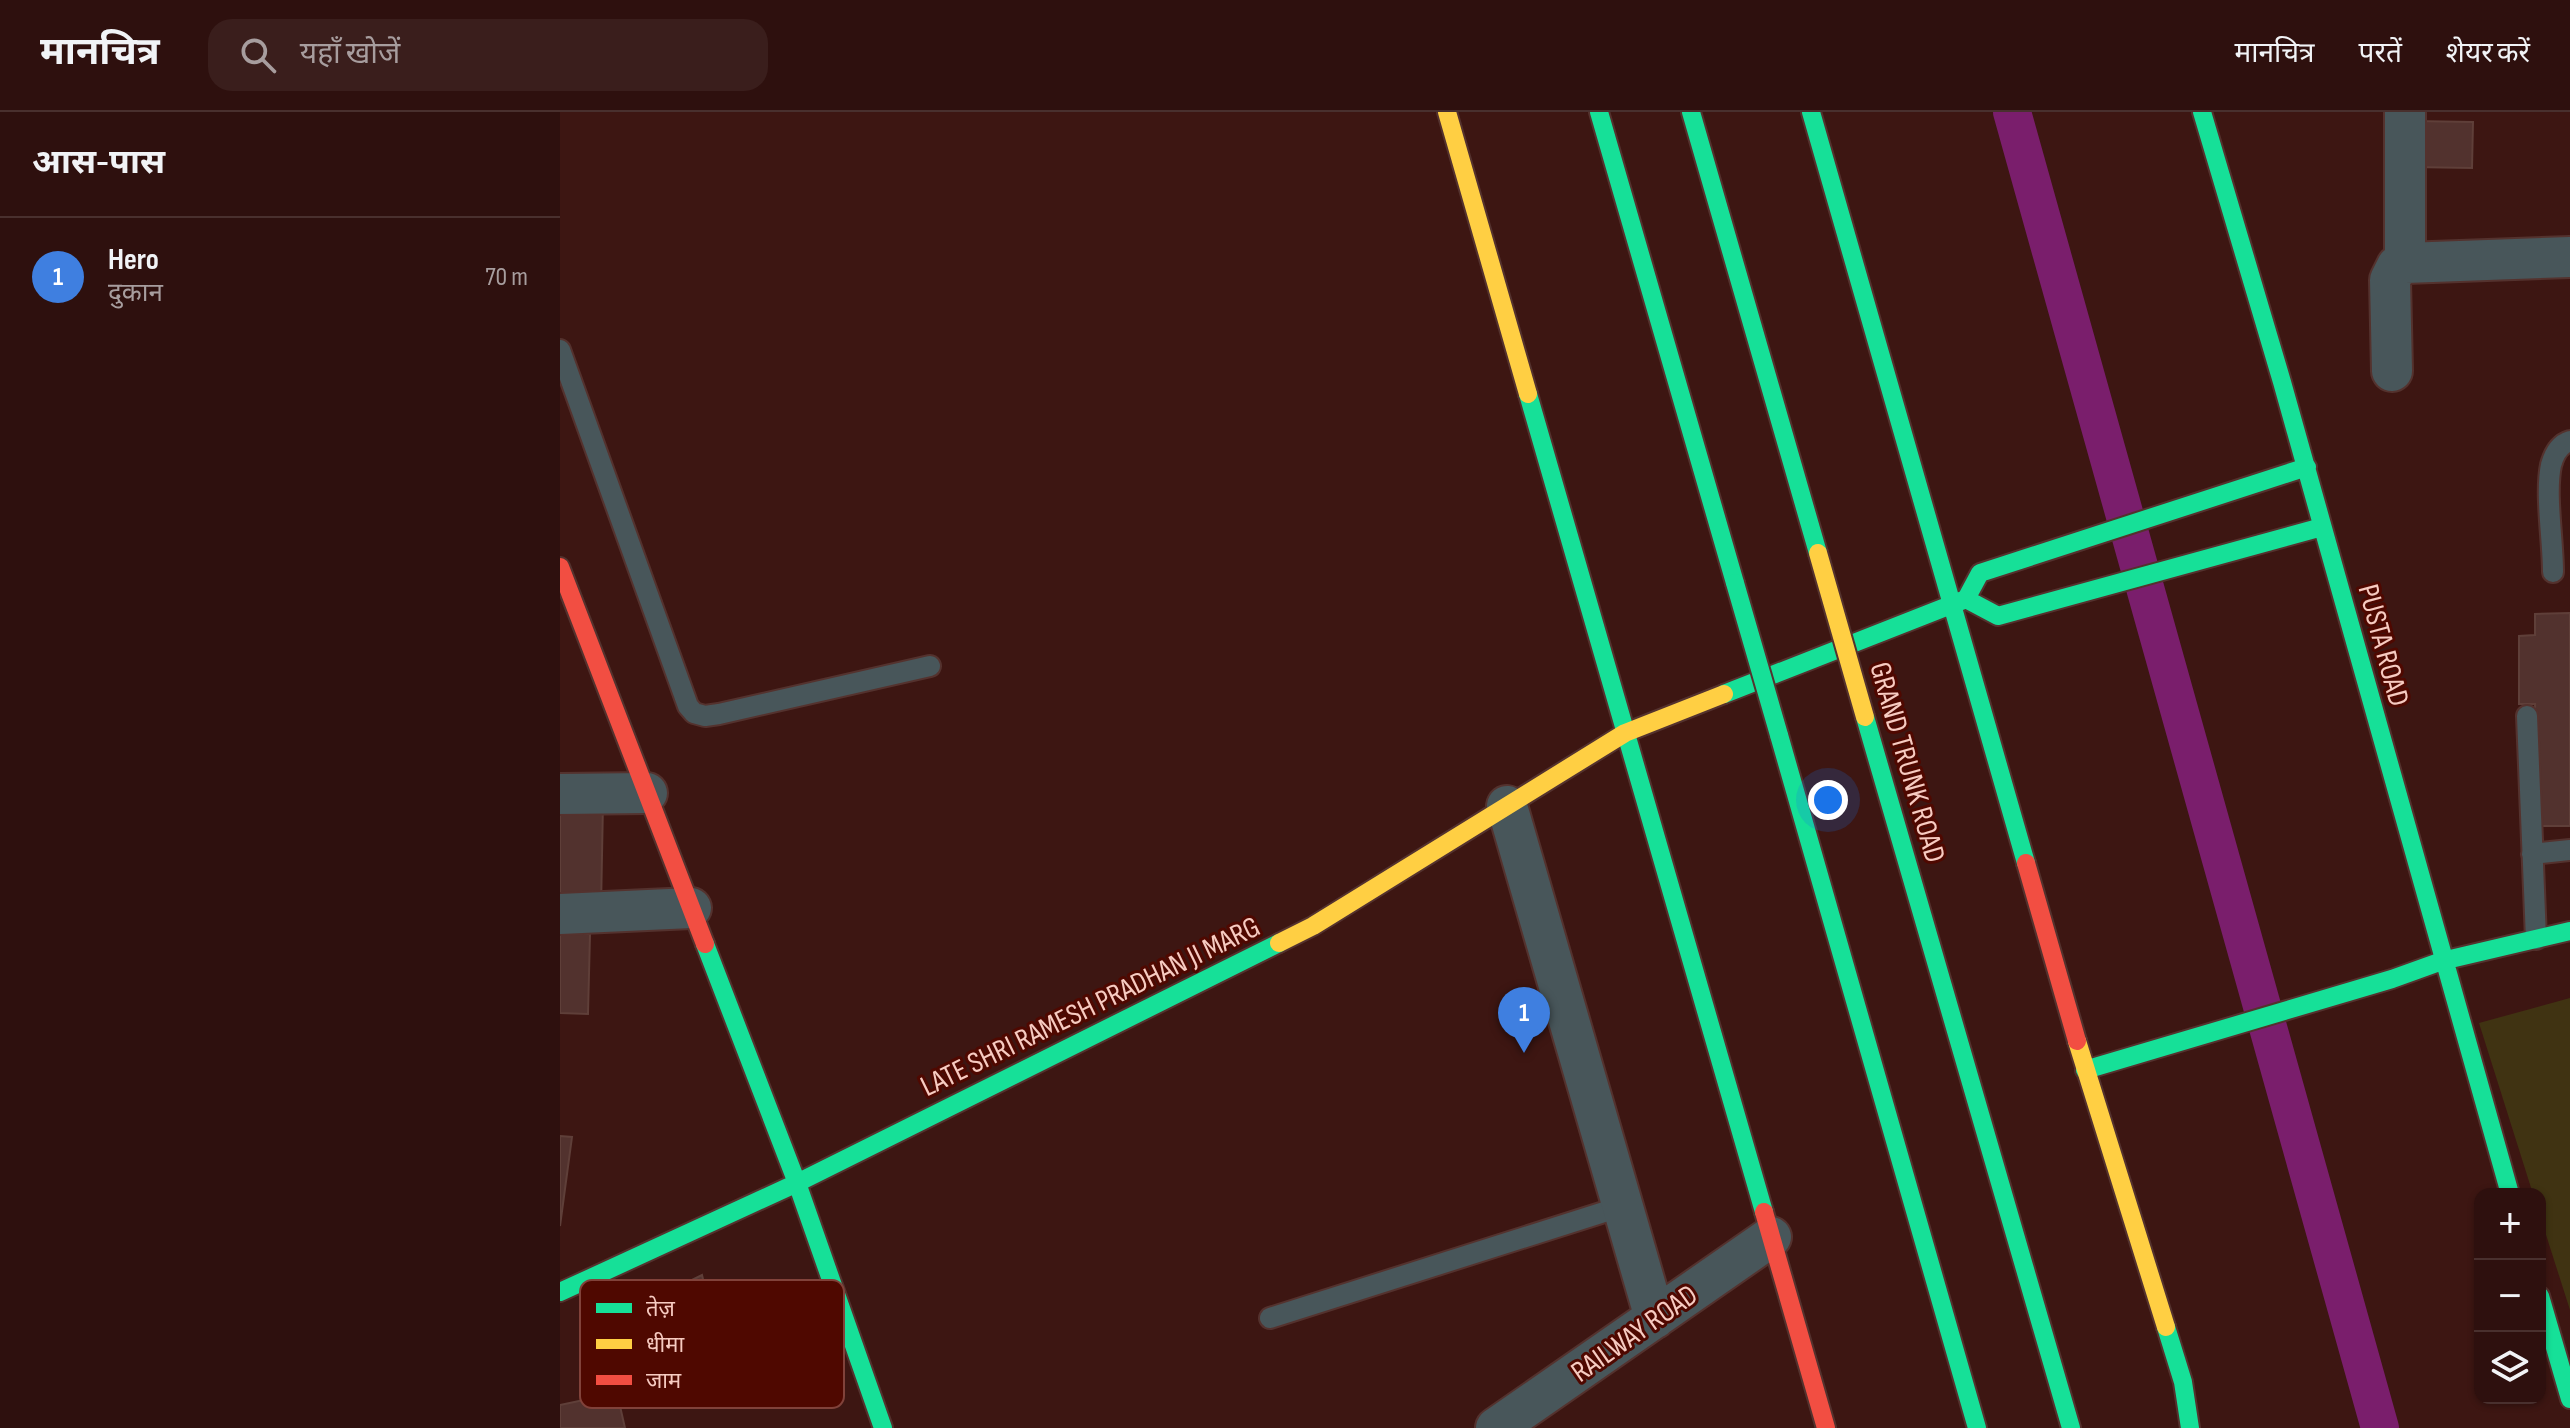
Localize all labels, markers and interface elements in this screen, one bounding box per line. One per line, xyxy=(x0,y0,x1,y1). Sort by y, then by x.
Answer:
search box xyxy=(208,19,768,91)
text: मानचित्र xyxy=(40,30,160,75)
icon: search xyxy=(236,33,280,77)
text: यहाँ खोजें xyxy=(300,36,400,72)
text: मानचित्र xyxy=(2235,37,2315,70)
text: परतें xyxy=(2359,37,2402,70)
text: शेयर करें xyxy=(2446,37,2530,70)
text: आस-पास xyxy=(32,142,165,183)
text: Hero xyxy=(108,242,159,278)
text: 1 xyxy=(53,262,63,293)
text: 70 m xyxy=(485,262,528,293)
text: दुकान xyxy=(108,278,163,309)
street label: PUSTA ROAD xyxy=(2350,580,2417,710)
street label: GRAND TRUNK ROAD xyxy=(1861,658,1953,867)
your location xyxy=(1808,780,1848,820)
street label: LATE SHRI RAMESH PRADHAN JI MARG xyxy=(915,909,1266,1105)
pin: 1 xyxy=(1498,987,1550,1053)
map controls xyxy=(2474,1188,2546,1404)
button: + xyxy=(2474,1188,2546,1260)
button: − xyxy=(2474,1260,2546,1332)
street label: RAILWAY ROAD xyxy=(1564,1277,1705,1390)
legend xyxy=(580,1280,844,1408)
text: तेज़ xyxy=(646,1295,676,1323)
text: धीमा xyxy=(646,1332,684,1359)
button: layers xyxy=(2474,1332,2546,1404)
text: जाम xyxy=(646,1368,682,1395)

